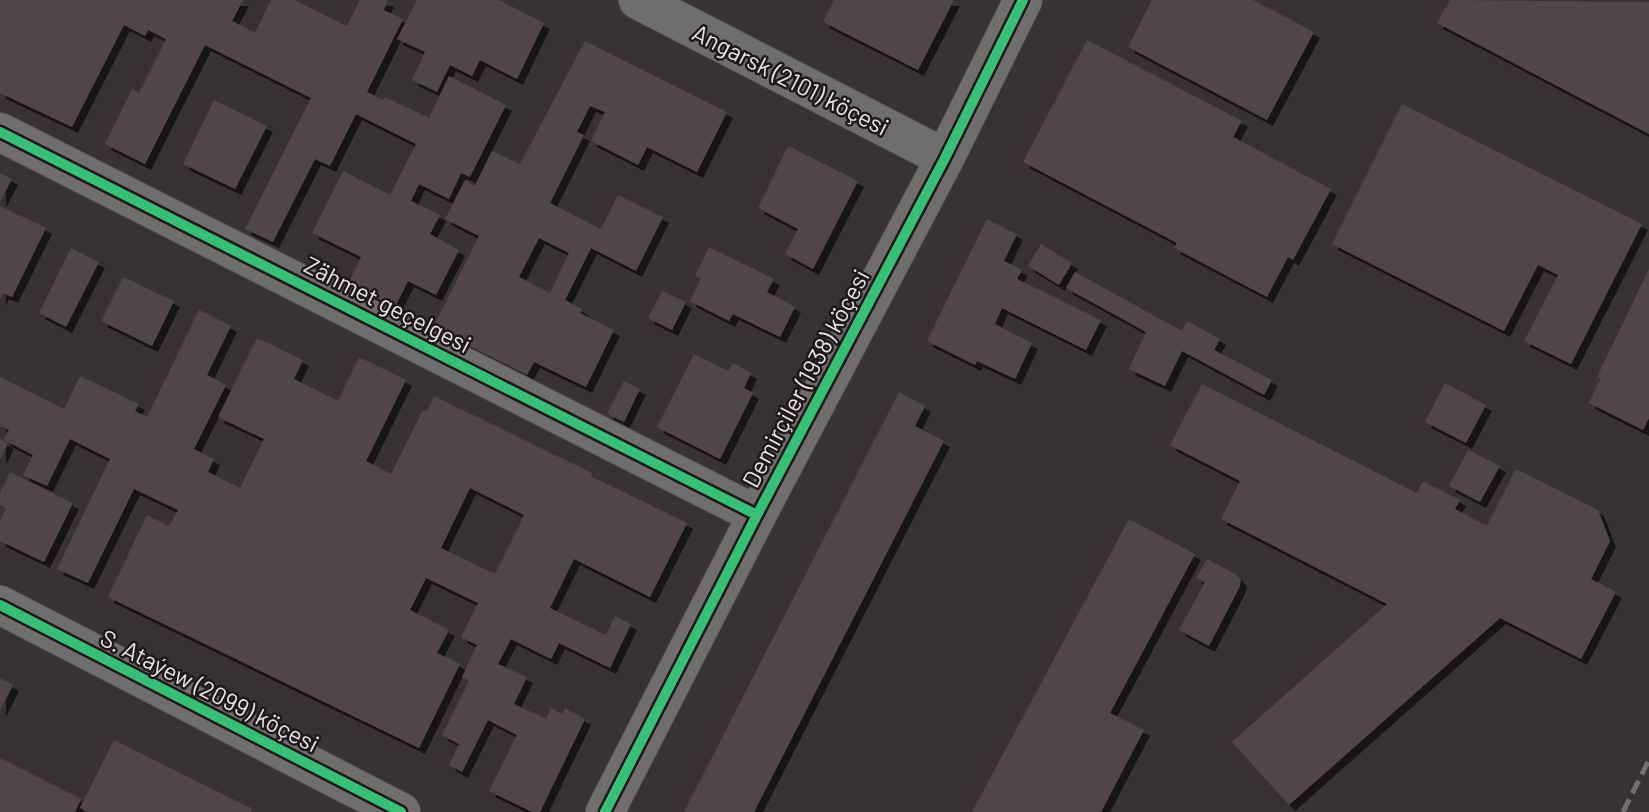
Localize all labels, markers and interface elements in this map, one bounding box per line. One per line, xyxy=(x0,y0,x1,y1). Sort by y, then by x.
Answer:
street label: Angarsk (2101) köçesi xyxy=(688,17,894,141)
street label: Zähmet geçelgesi xyxy=(300,249,476,359)
street label: Demirçiler (1938) köçesi xyxy=(735,264,875,492)
street label: S. Ataýew (2099) köçesi xyxy=(96,622,324,758)

